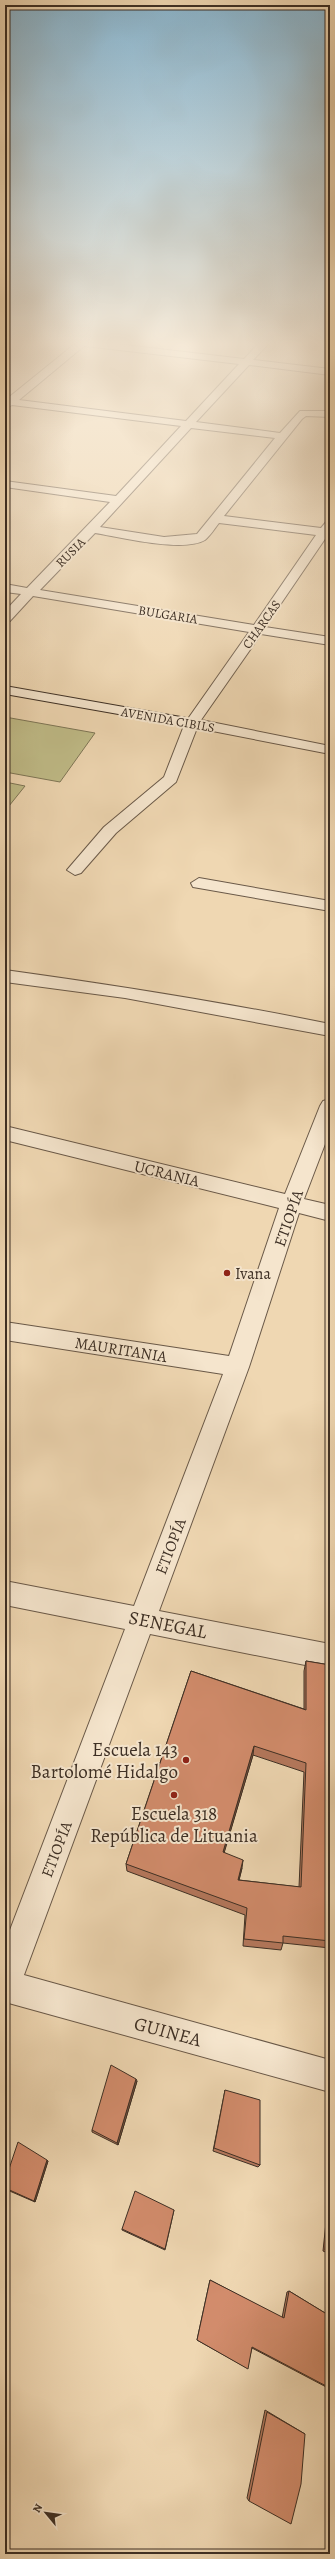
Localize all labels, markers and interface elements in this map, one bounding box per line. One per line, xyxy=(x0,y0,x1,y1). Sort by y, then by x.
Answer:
street label: RUSIA xyxy=(52,533,89,571)
street label: CHARCAS xyxy=(238,596,284,652)
street label: BULGARIA xyxy=(137,601,199,628)
street label: AVENIDA CIBILS xyxy=(119,703,216,736)
street label: UCRANIA xyxy=(132,1155,202,1193)
street label: ETIOPÍA xyxy=(269,1186,309,1250)
place label: Ivana xyxy=(235,1263,271,1285)
marker: Ivana xyxy=(222,1268,232,1278)
street label: MAURITANIA xyxy=(73,1332,169,1368)
street label: ETIOPÍA xyxy=(150,1514,192,1578)
street label: SENEGAL xyxy=(126,1605,210,1645)
place label: Escuela 143 Bartolomé Hidalgo xyxy=(30,1737,178,1785)
marker: Escuela 143 Bartolomé Hidalgo xyxy=(181,1755,191,1765)
marker: Escuela 318 República de Lituania xyxy=(169,1790,179,1800)
place label: Escuela 318 República de Lituania xyxy=(90,1801,258,1849)
street label: ETIOPÍA xyxy=(36,1817,78,1881)
street label: GUINEA xyxy=(131,2011,205,2054)
north arrow xyxy=(26,2493,66,2533)
text: N xyxy=(29,2501,46,2516)

